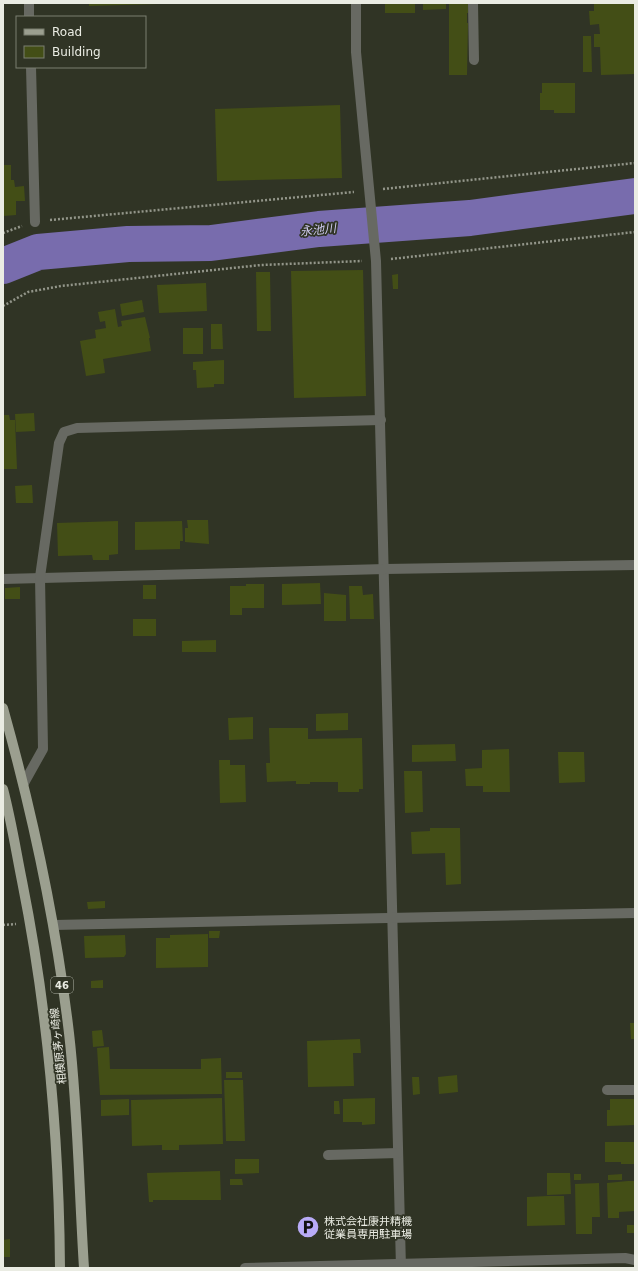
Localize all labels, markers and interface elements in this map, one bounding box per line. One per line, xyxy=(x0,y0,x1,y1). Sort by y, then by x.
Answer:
legend xyxy=(16,16,146,68)
text: Road xyxy=(52,25,82,39)
text: Building xyxy=(52,45,101,59)
water label: 永池川 xyxy=(299,221,339,239)
road number: 46 xyxy=(51,977,73,993)
street label: 相模原茅ヶ崎線 xyxy=(48,1007,69,1085)
parking icon: 株式会社康井精機 従業員専用駐車場 xyxy=(295,1214,321,1240)
place label: 株式会社康井精機 従業員専用駐車場 xyxy=(324,1215,412,1241)

